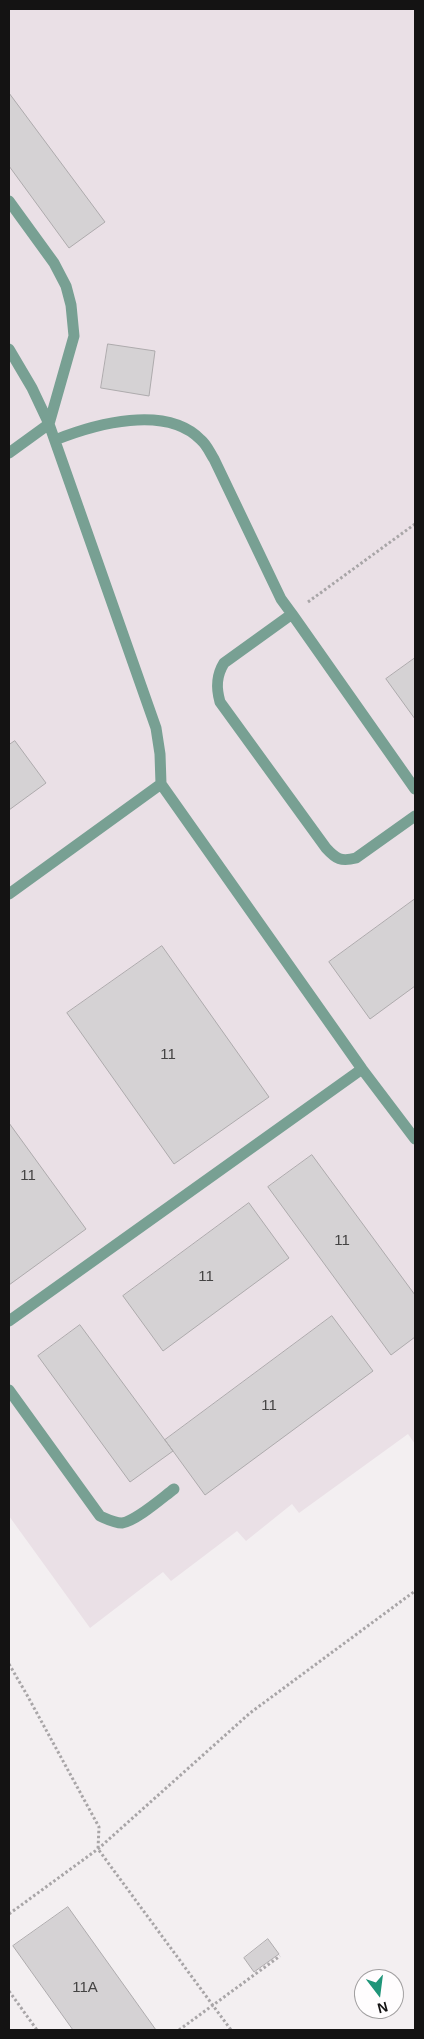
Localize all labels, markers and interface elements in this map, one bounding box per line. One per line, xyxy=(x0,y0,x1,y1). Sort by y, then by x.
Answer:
house number: 11 xyxy=(160,1046,176,1064)
house number: 11 xyxy=(20,1167,36,1185)
house number: 11 xyxy=(334,1232,350,1250)
house number: 11 xyxy=(198,1268,214,1286)
house number: 11 xyxy=(261,1397,277,1415)
north arrow xyxy=(354,1969,404,2019)
house number: 11A xyxy=(72,1979,98,1997)
text: N xyxy=(376,1998,390,2017)

